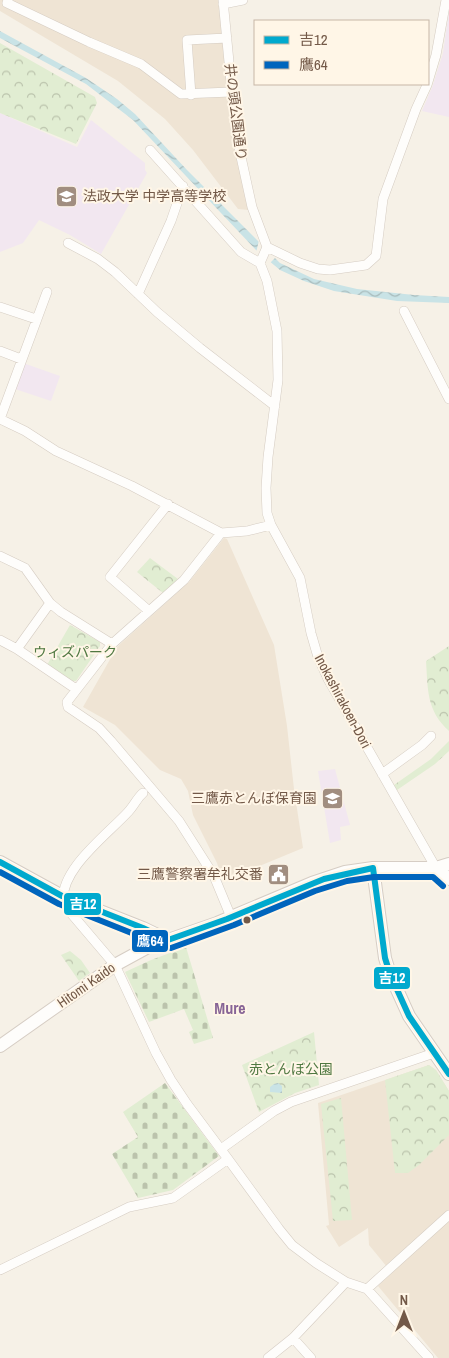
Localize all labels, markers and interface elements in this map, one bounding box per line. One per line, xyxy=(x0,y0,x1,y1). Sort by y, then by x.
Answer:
legend xyxy=(254,20,429,85)
text: 吉12 xyxy=(299,29,328,50)
text: 鷹64 xyxy=(299,54,328,75)
street label: 井の頭公園通り xyxy=(221,62,251,162)
school or university icon: 法政大学 中学高等学校 xyxy=(55,184,79,208)
place label: 法政大学 中学高等学校 xyxy=(83,187,226,205)
park label: ウィズパーク xyxy=(33,643,117,661)
street label: Inokashirakoen-Dori xyxy=(311,651,375,751)
school or university icon: 三鷹赤とんぼ保育園 xyxy=(321,786,345,810)
place label: 三鷹赤とんぼ保育園 xyxy=(191,789,317,807)
public building icon: 三鷹警察署牟礼交番 xyxy=(267,862,291,886)
place label: 三鷹警察署牟礼交番 xyxy=(137,865,263,883)
line badge: 吉12 xyxy=(63,892,102,916)
text: 吉12 xyxy=(70,895,96,913)
unlabelled marker xyxy=(242,915,252,925)
line badge: 鷹64 xyxy=(131,929,169,953)
text: 鷹64 xyxy=(137,932,164,950)
street label: Hitomi Kaido xyxy=(53,958,119,1012)
line badge: 吉12 xyxy=(373,966,411,990)
text: 吉12 xyxy=(379,969,405,987)
district label: Mure xyxy=(214,997,246,1019)
park label: 赤とんぼ公園 xyxy=(249,1060,333,1078)
north arrow xyxy=(379,1288,429,1338)
text: N xyxy=(400,1291,408,1309)

